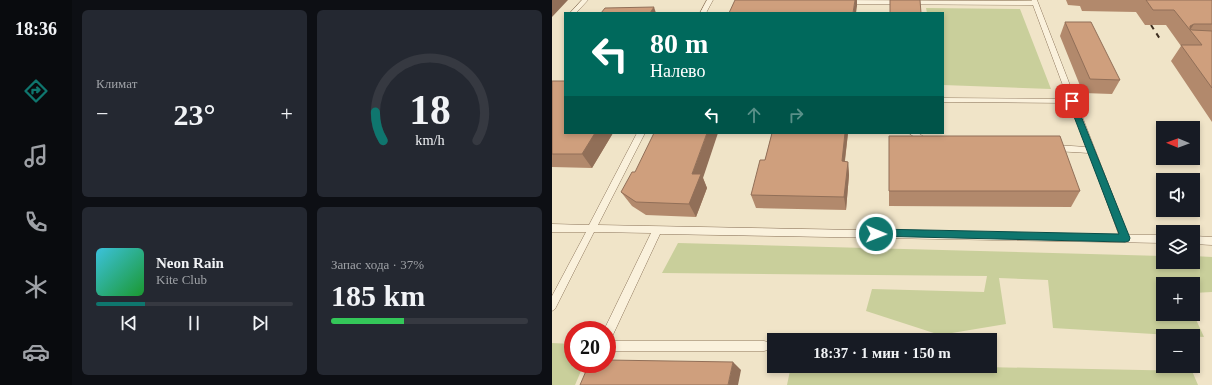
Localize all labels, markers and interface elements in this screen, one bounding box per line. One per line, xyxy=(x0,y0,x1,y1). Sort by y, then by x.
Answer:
text: 18:36 xyxy=(15,19,57,39)
icon: left xyxy=(584,28,636,80)
text: 80 m xyxy=(650,28,708,59)
text: Налево xyxy=(650,61,706,81)
text: Климат xyxy=(96,76,137,91)
icon: directions xyxy=(22,77,50,105)
pin xyxy=(1055,84,1089,118)
text: 18 xyxy=(409,87,450,133)
icon: arrive xyxy=(1061,90,1083,112)
text: 23° xyxy=(174,98,216,131)
text: − xyxy=(96,101,108,126)
text: + xyxy=(281,101,293,126)
icon: left xyxy=(701,104,723,126)
icon: ahead xyxy=(743,104,765,126)
icon: right xyxy=(785,104,807,126)
north arrow xyxy=(1156,121,1200,165)
map controls xyxy=(1156,121,1200,373)
text: km/h xyxy=(415,132,444,148)
icon: music xyxy=(22,142,50,170)
button: sound xyxy=(1156,173,1200,217)
icon: phone xyxy=(22,208,50,236)
position arrow xyxy=(855,213,897,255)
button: layers xyxy=(1156,225,1200,269)
text: Neon Rain xyxy=(156,255,224,271)
text: Запас хода · 37% xyxy=(331,257,424,272)
text: Kite Club xyxy=(156,272,207,287)
icon: climate xyxy=(22,273,50,301)
button: + xyxy=(1156,277,1200,321)
text: 185 km xyxy=(331,279,425,312)
icon: previous xyxy=(118,312,140,334)
icon: pause xyxy=(183,312,205,334)
icon: next xyxy=(249,312,271,334)
speed limit sign: 20 xyxy=(564,321,616,373)
button: − xyxy=(1156,329,1200,373)
icon: car xyxy=(22,338,50,366)
text: 18:37 · 1 мин · 150 m xyxy=(813,345,951,361)

